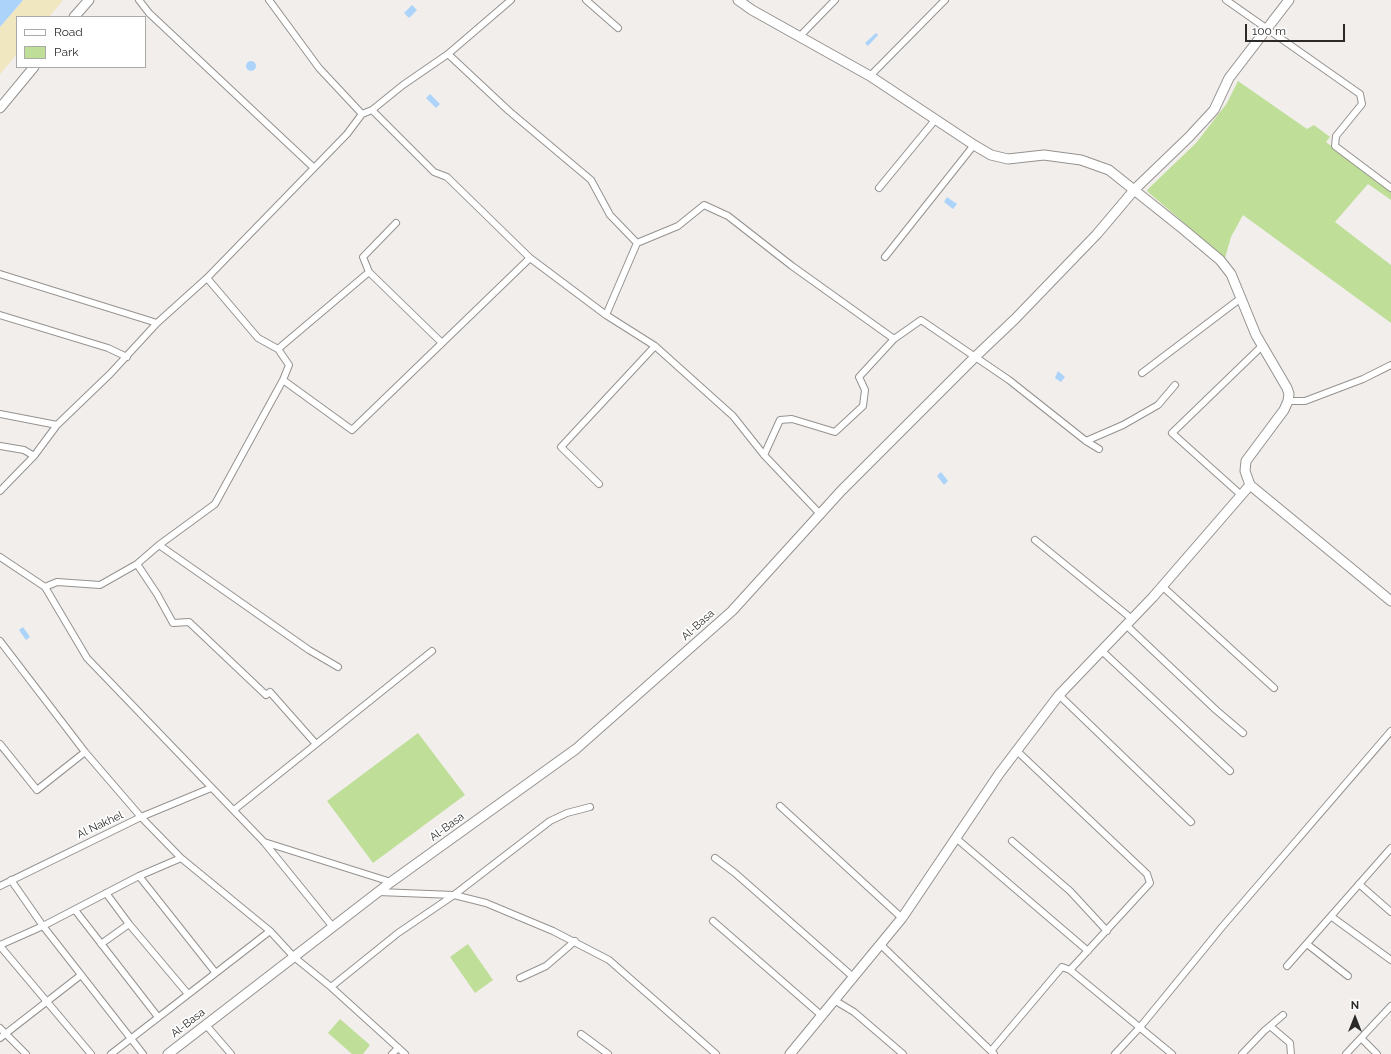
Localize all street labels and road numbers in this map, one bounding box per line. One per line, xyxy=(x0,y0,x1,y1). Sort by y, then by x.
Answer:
street label: Al-Basa xyxy=(679,607,717,643)
street label: Al Nakhel xyxy=(75,809,125,841)
street label: Al-Basa xyxy=(427,810,467,844)
street label: Al-Basa xyxy=(168,1006,208,1040)

